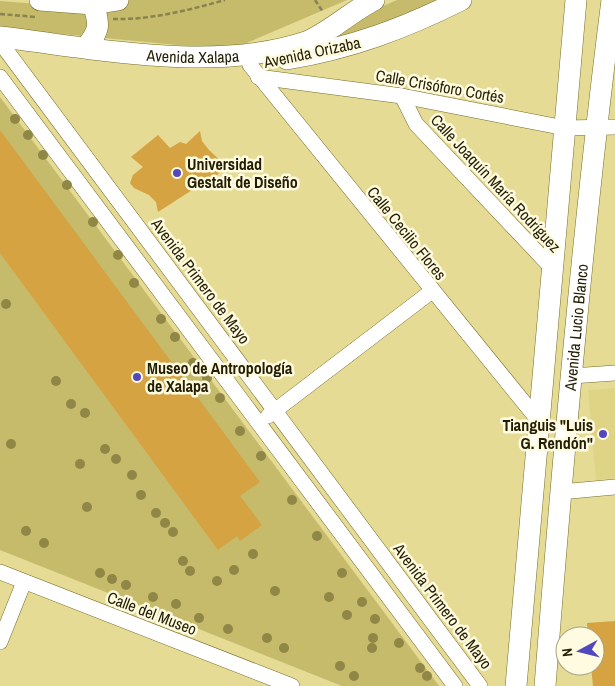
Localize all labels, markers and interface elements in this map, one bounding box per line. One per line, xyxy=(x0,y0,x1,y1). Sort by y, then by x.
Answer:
street label: Avenida Orizaba xyxy=(261,31,363,73)
street label: Avenida Xalapa xyxy=(145,44,241,68)
street label: Calle Crisóforo Cortés xyxy=(374,64,506,108)
street label: Calle Joaquín María Rodríguez xyxy=(426,109,566,257)
place label: Universidad Gestalt de Diseño xyxy=(187,153,298,193)
marker: Universidad Gestalt de Diseño xyxy=(171,167,183,179)
street label: Calle Cecilio Flores xyxy=(362,182,452,284)
street label: Avenida Primero de Mayo xyxy=(146,213,256,348)
street label: Avenida Lucio Blanco xyxy=(559,263,593,393)
place label: Museo de Antropología de Xalapa xyxy=(147,357,293,397)
marker: Museo de Antropología de Xalapa xyxy=(131,371,143,383)
place label: Tianguis "Luis G. Rendón" xyxy=(502,414,593,454)
marker: Tianguis "Luis G. Rendón" xyxy=(597,428,609,440)
street label: Avenida Primero de Mayo xyxy=(388,538,498,673)
street label: Calle del Museo xyxy=(104,586,200,640)
north arrow xyxy=(555,626,605,676)
text: N xyxy=(558,647,577,658)

